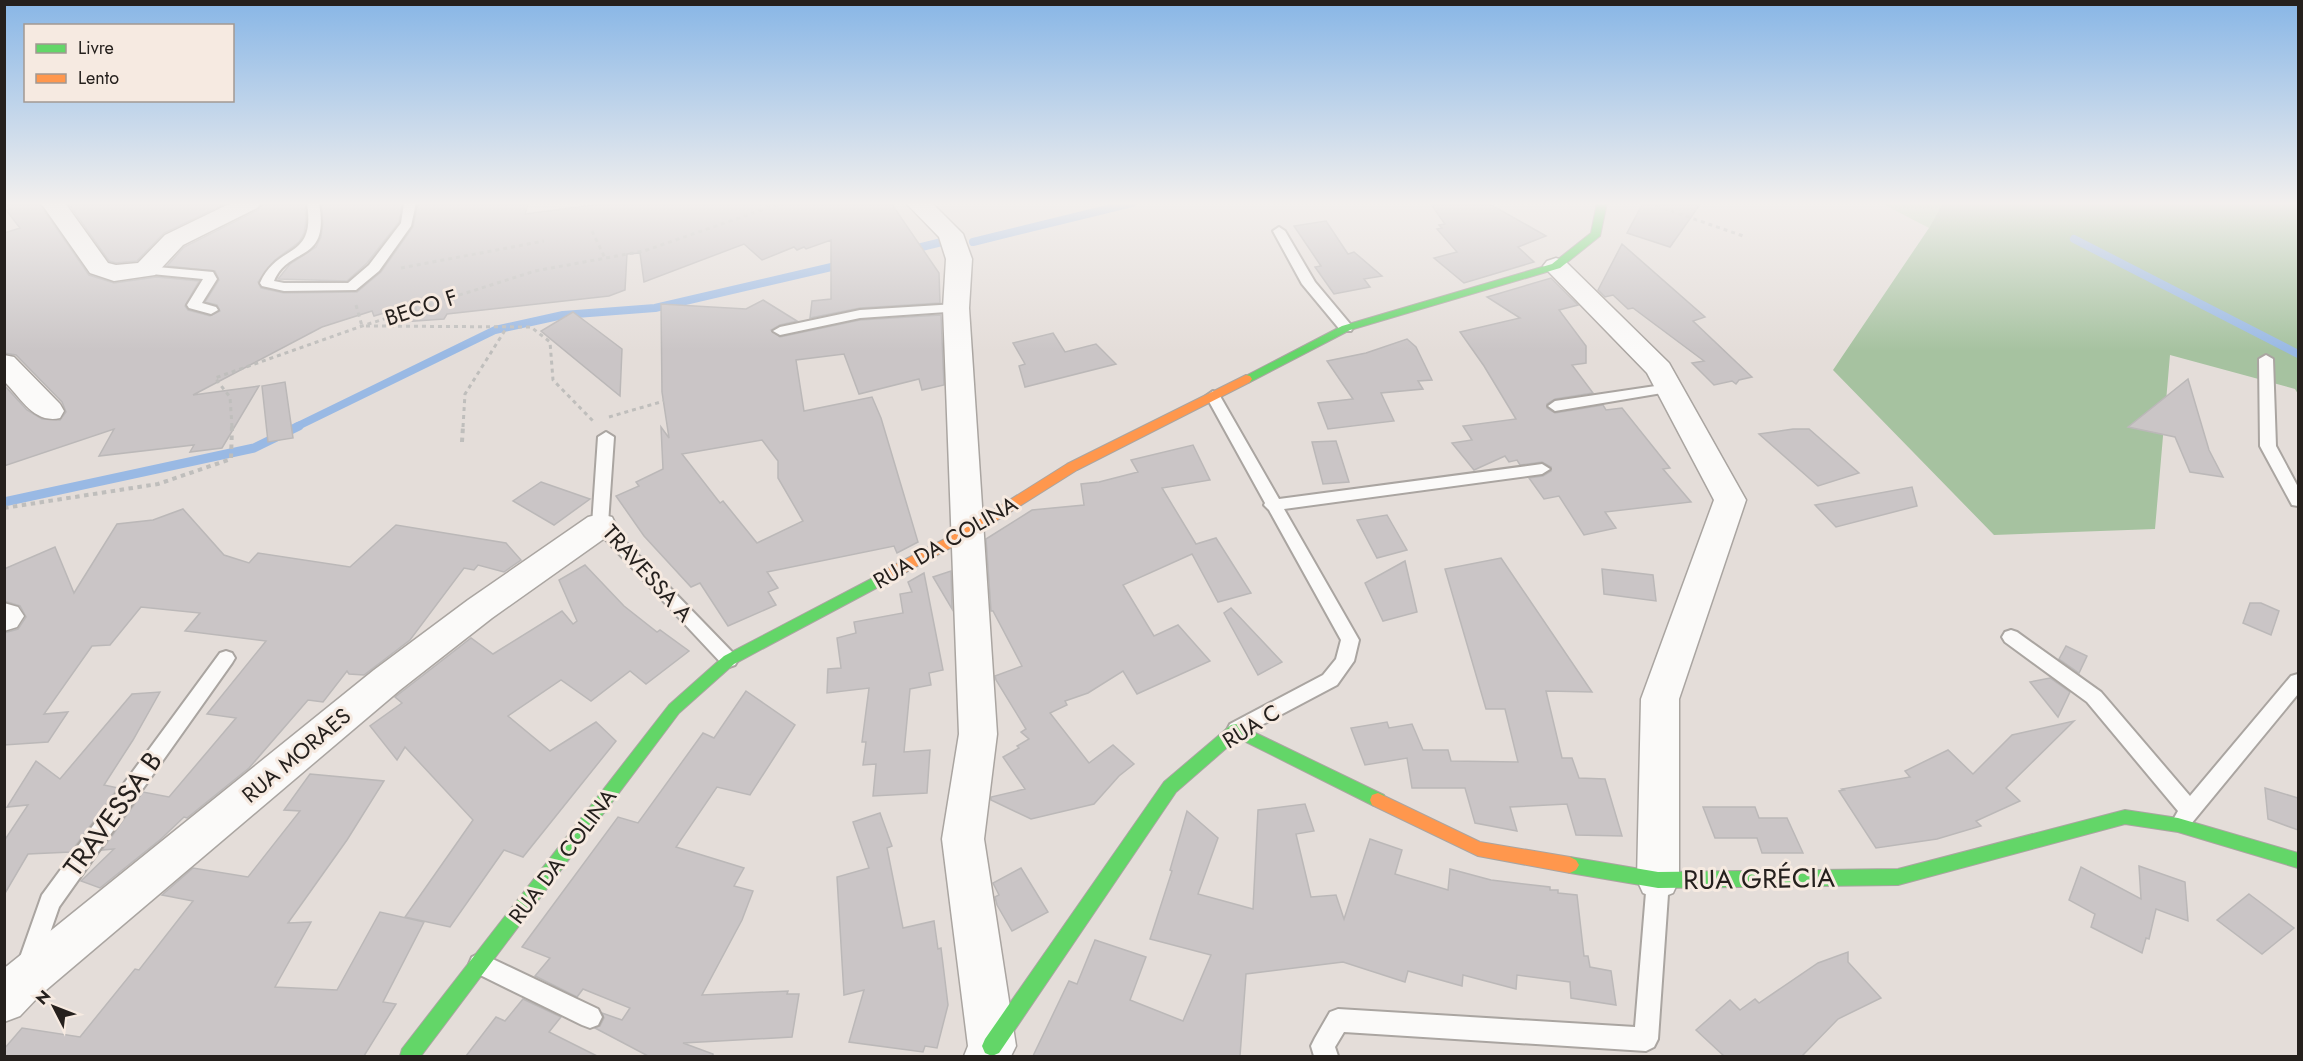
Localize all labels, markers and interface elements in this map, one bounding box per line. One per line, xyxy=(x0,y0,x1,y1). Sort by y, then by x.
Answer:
legend xyxy=(24,24,234,102)
text: Livre xyxy=(78,35,114,61)
text: Lento xyxy=(78,65,119,91)
street label: BECO F xyxy=(381,280,461,334)
street label: RUA DA COLINA xyxy=(867,487,1024,596)
street label: TRAVESSA A xyxy=(596,517,701,629)
street label: RUA C xyxy=(1216,696,1286,756)
street label: RUA MORAES xyxy=(235,700,357,810)
street label: TRAVESSA B xyxy=(54,743,171,884)
street label: RUA DA COLINA xyxy=(500,781,624,930)
street label: RUA GRÉCIA xyxy=(1683,858,1835,899)
north arrow xyxy=(24,977,84,1037)
text: N xyxy=(30,985,56,1010)

